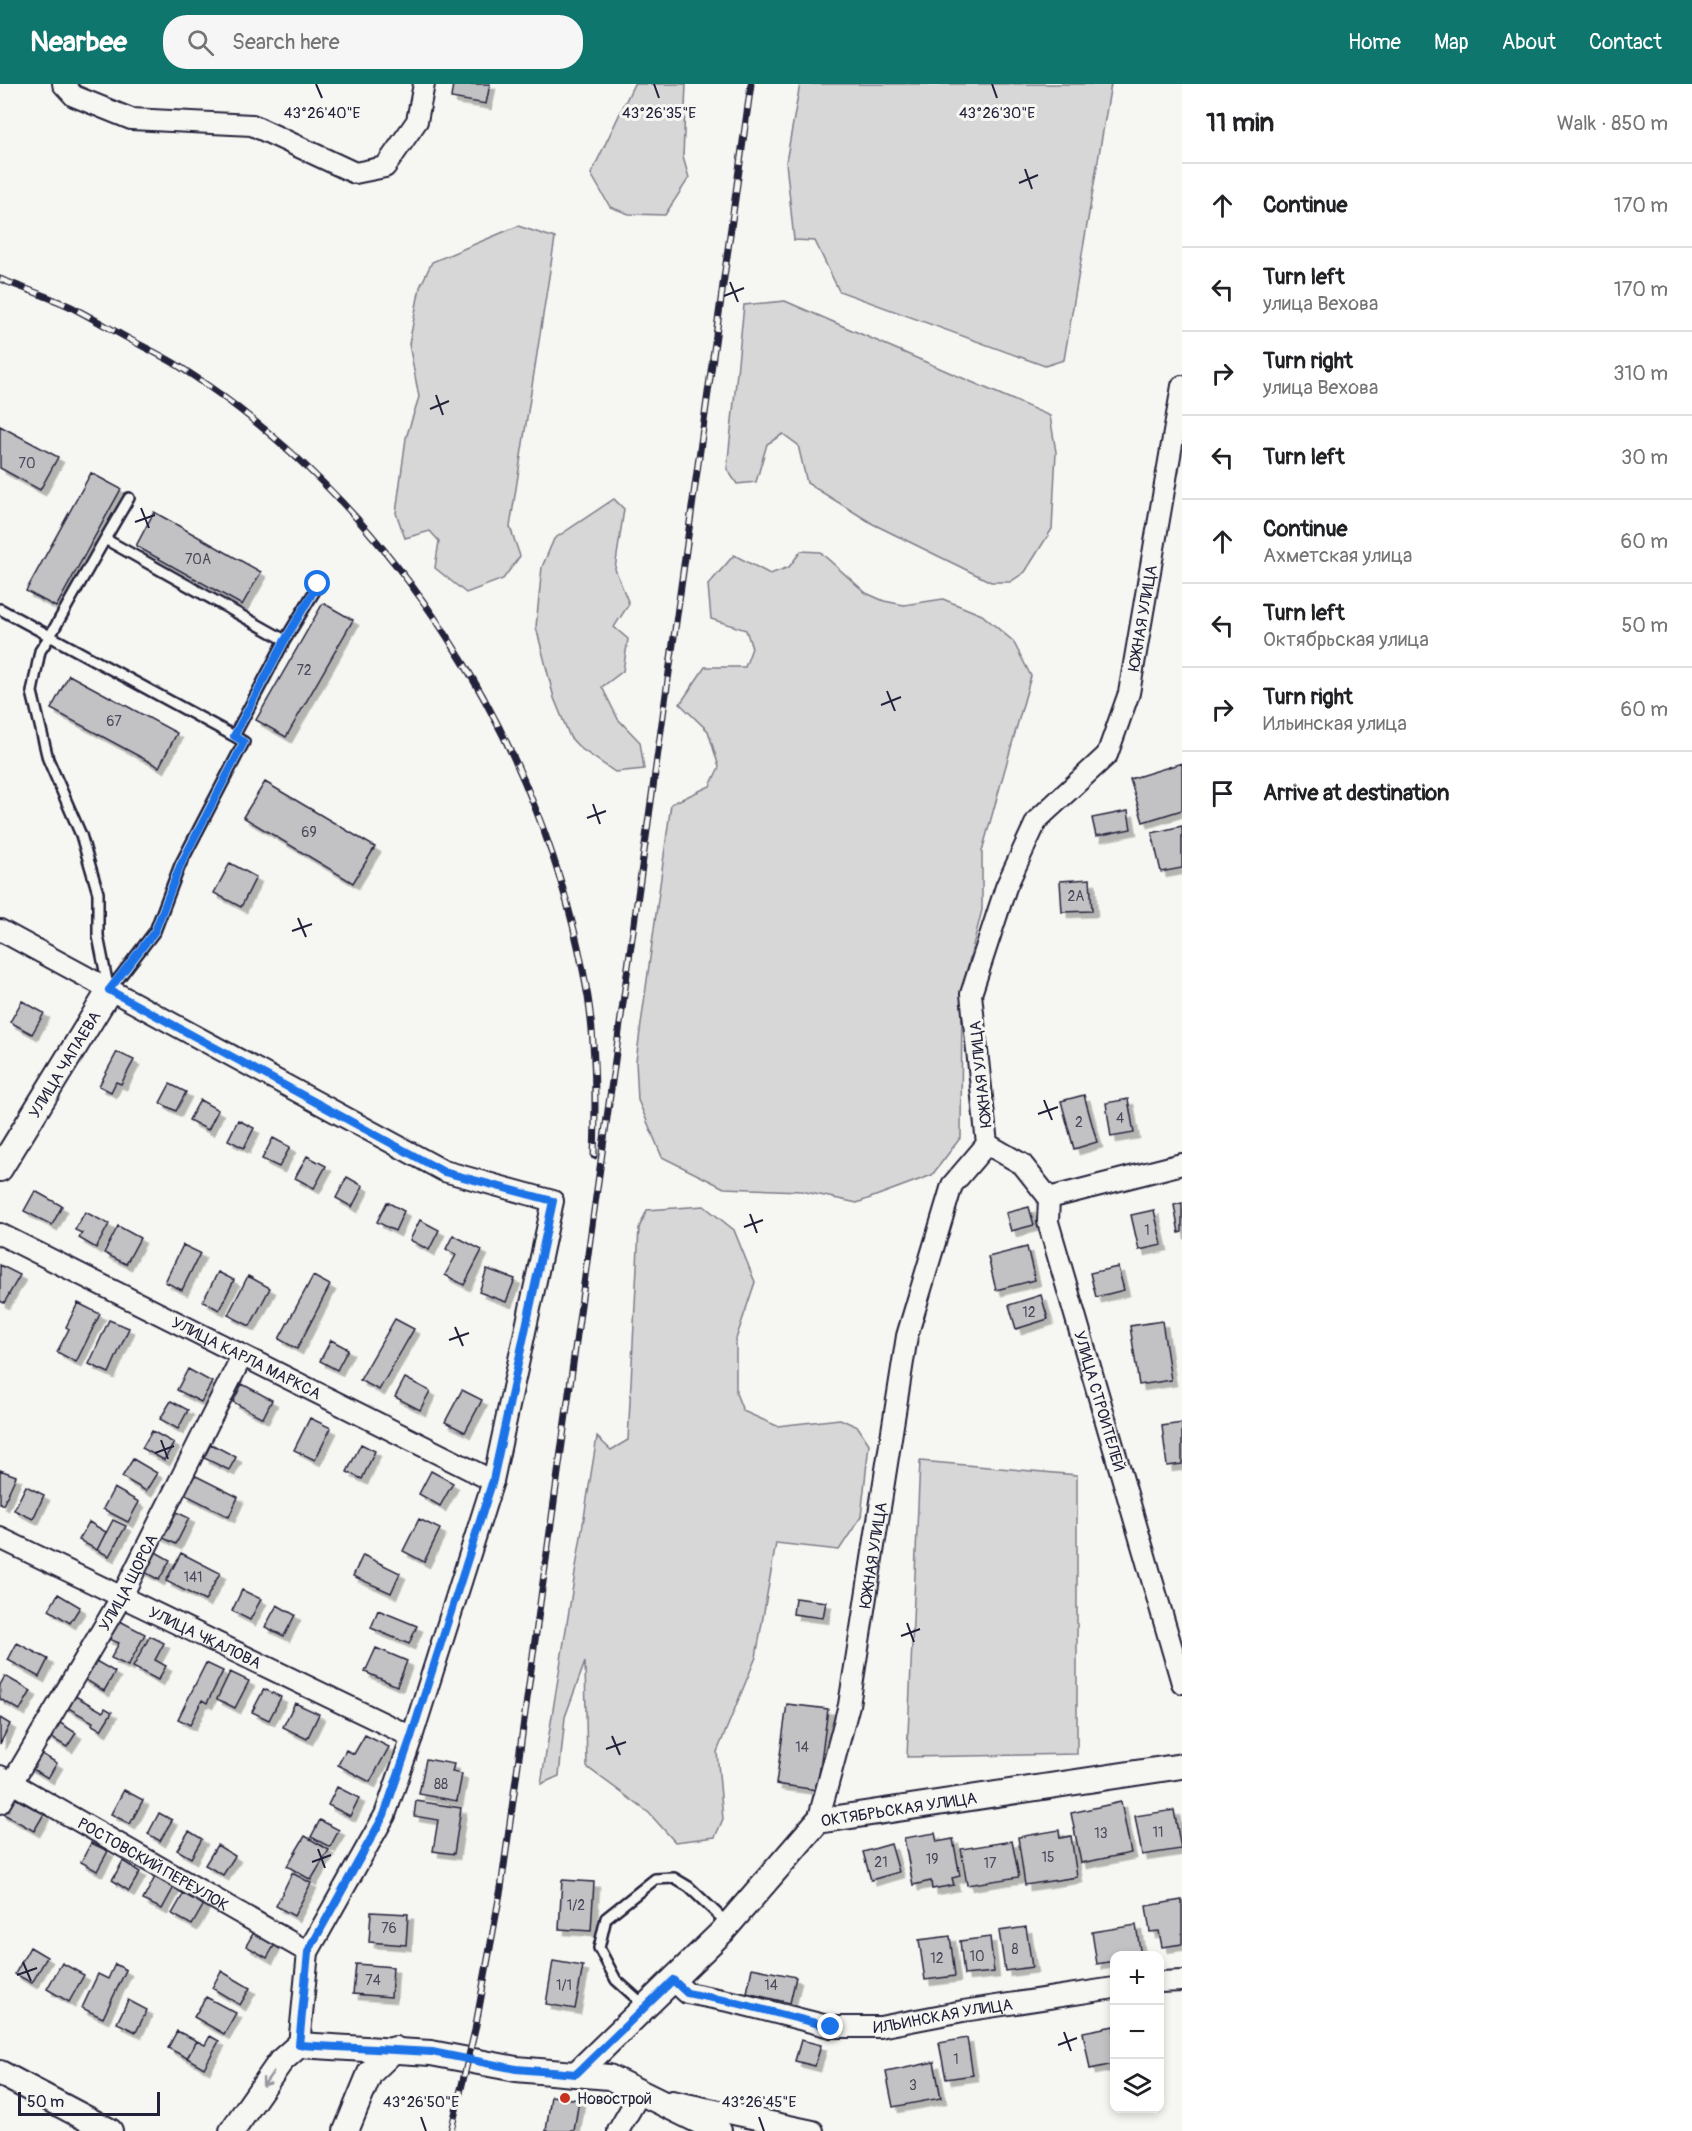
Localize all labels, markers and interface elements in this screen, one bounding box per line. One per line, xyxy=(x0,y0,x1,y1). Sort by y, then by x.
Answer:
search box xyxy=(163,15,583,69)
text: Nearbee xyxy=(30,25,127,60)
icon: search xyxy=(184,26,217,59)
text: Search here xyxy=(232,28,340,56)
text: Home xyxy=(1348,29,1401,56)
text: Map xyxy=(1434,29,1469,56)
text: About xyxy=(1502,29,1556,56)
text: Contact xyxy=(1589,29,1662,56)
text: 43°26'40"E xyxy=(284,104,360,123)
text: 43°26'35"E xyxy=(622,104,696,123)
text: 43°26'30"E xyxy=(959,104,1035,123)
text: 11 min xyxy=(1206,107,1274,139)
text: Walk · 850 m xyxy=(1557,111,1668,136)
icon: ahead xyxy=(1206,189,1239,222)
text: Continue xyxy=(1263,191,1347,219)
text: 170 m xyxy=(1614,193,1668,218)
text: Turn left xyxy=(1263,263,1345,291)
icon: left xyxy=(1206,273,1239,306)
text: 170 m xyxy=(1614,277,1668,302)
text: улица Вехова xyxy=(1263,291,1378,316)
text: Turn right xyxy=(1263,347,1353,375)
icon: right xyxy=(1206,357,1239,390)
text: 310 m xyxy=(1613,361,1668,386)
text: улица Вехова xyxy=(1263,375,1378,400)
icon: left xyxy=(1206,441,1239,474)
text: Turn left xyxy=(1263,443,1345,471)
text: 30 m xyxy=(1621,445,1668,470)
house number: 70 xyxy=(19,455,35,472)
text: Continue xyxy=(1263,515,1347,543)
icon: ahead xyxy=(1206,525,1239,558)
text: 60 m xyxy=(1621,529,1668,554)
text: Ахметская улица xyxy=(1263,543,1412,568)
house number: 70А xyxy=(185,551,211,568)
street label: ЮЖНАЯ УЛИЦА xyxy=(1124,563,1162,672)
route start xyxy=(304,570,330,596)
text: Turn left xyxy=(1263,599,1345,627)
icon: left xyxy=(1206,609,1239,642)
text: 50 m xyxy=(1621,613,1668,638)
text: Октябрьская улица xyxy=(1263,627,1429,652)
house number: 72 xyxy=(296,662,312,679)
text: Turn right xyxy=(1263,683,1353,711)
icon: right xyxy=(1206,693,1239,726)
text: 60 m xyxy=(1621,697,1668,722)
text: Ильинская улица xyxy=(1263,711,1407,736)
house number: 67 xyxy=(106,713,122,730)
icon: arrive xyxy=(1206,777,1239,810)
text: Arrive at destination xyxy=(1263,779,1449,807)
house number: 69 xyxy=(301,824,317,841)
house number: 2A xyxy=(1068,888,1084,905)
street label: УЛИЦА ЧАПАЕВА xyxy=(25,1007,105,1122)
street label: ЮЖНАЯ УЛИЦА xyxy=(965,1020,997,1128)
house number: 4 xyxy=(1116,1110,1124,1127)
house number: 2 xyxy=(1075,1114,1083,1131)
house number: 1 xyxy=(1144,1222,1150,1239)
house number: 12 xyxy=(1022,1304,1036,1321)
street label: УЛИЦА КАРЛА МАРКСА xyxy=(168,1313,324,1404)
street label: УЛИЦА СТРОИТЕЛЕЙ xyxy=(1069,1329,1129,1474)
street label: ЮЖНАЯ УЛИЦА xyxy=(855,1501,892,1610)
street label: УЛИЦА ЩОРСА xyxy=(95,1531,162,1635)
house number: 141 xyxy=(183,1569,203,1586)
street label: УЛИЦА ЧКАЛОВА xyxy=(145,1602,264,1674)
house number: 14 xyxy=(795,1739,809,1756)
house number: 88 xyxy=(434,1776,448,1793)
street label: ОКТЯБРЬСКАЯ УЛИЦА xyxy=(819,1788,978,1831)
street label: РОСТОВСКИЙ ПЕРЕУЛОК xyxy=(74,1814,232,1916)
house number: 11 xyxy=(1153,1824,1163,1841)
house number: 13 xyxy=(1094,1825,1108,1842)
house number: 15 xyxy=(1041,1849,1055,1866)
house number: 19 xyxy=(926,1851,938,1868)
house number: 21 xyxy=(874,1854,888,1871)
house number: 17 xyxy=(984,1855,997,1872)
house number: 1/2 xyxy=(567,1897,585,1914)
house number: 76 xyxy=(381,1920,397,1937)
house number: 8 xyxy=(1011,1941,1019,1958)
house number: 10 xyxy=(969,1948,985,1965)
house number: 12 xyxy=(930,1950,944,1967)
map controls xyxy=(1110,1951,1164,2113)
button: + xyxy=(1110,1951,1164,2005)
house number: 74 xyxy=(365,1972,381,1989)
house number: 1/1 xyxy=(556,1977,572,1994)
house number: 14 xyxy=(764,1977,778,1994)
street label: ИЛЬИНСКАЯ УЛИЦА xyxy=(873,1995,1014,2038)
button: − xyxy=(1110,2005,1164,2059)
route end xyxy=(817,2013,843,2039)
house number: 1 xyxy=(953,2051,959,2068)
button: layers xyxy=(1110,2059,1164,2113)
one-way arrow xyxy=(261,2070,274,2086)
house number: 3 xyxy=(909,2077,917,2094)
scale bar xyxy=(18,2089,160,2116)
place label: Новострой xyxy=(577,2089,652,2109)
marker: Новострой xyxy=(558,2091,572,2105)
text: 50 m xyxy=(27,2092,64,2112)
text: 43°26'50"E xyxy=(383,2093,459,2112)
text: 43°26'45"E xyxy=(722,2093,796,2112)

